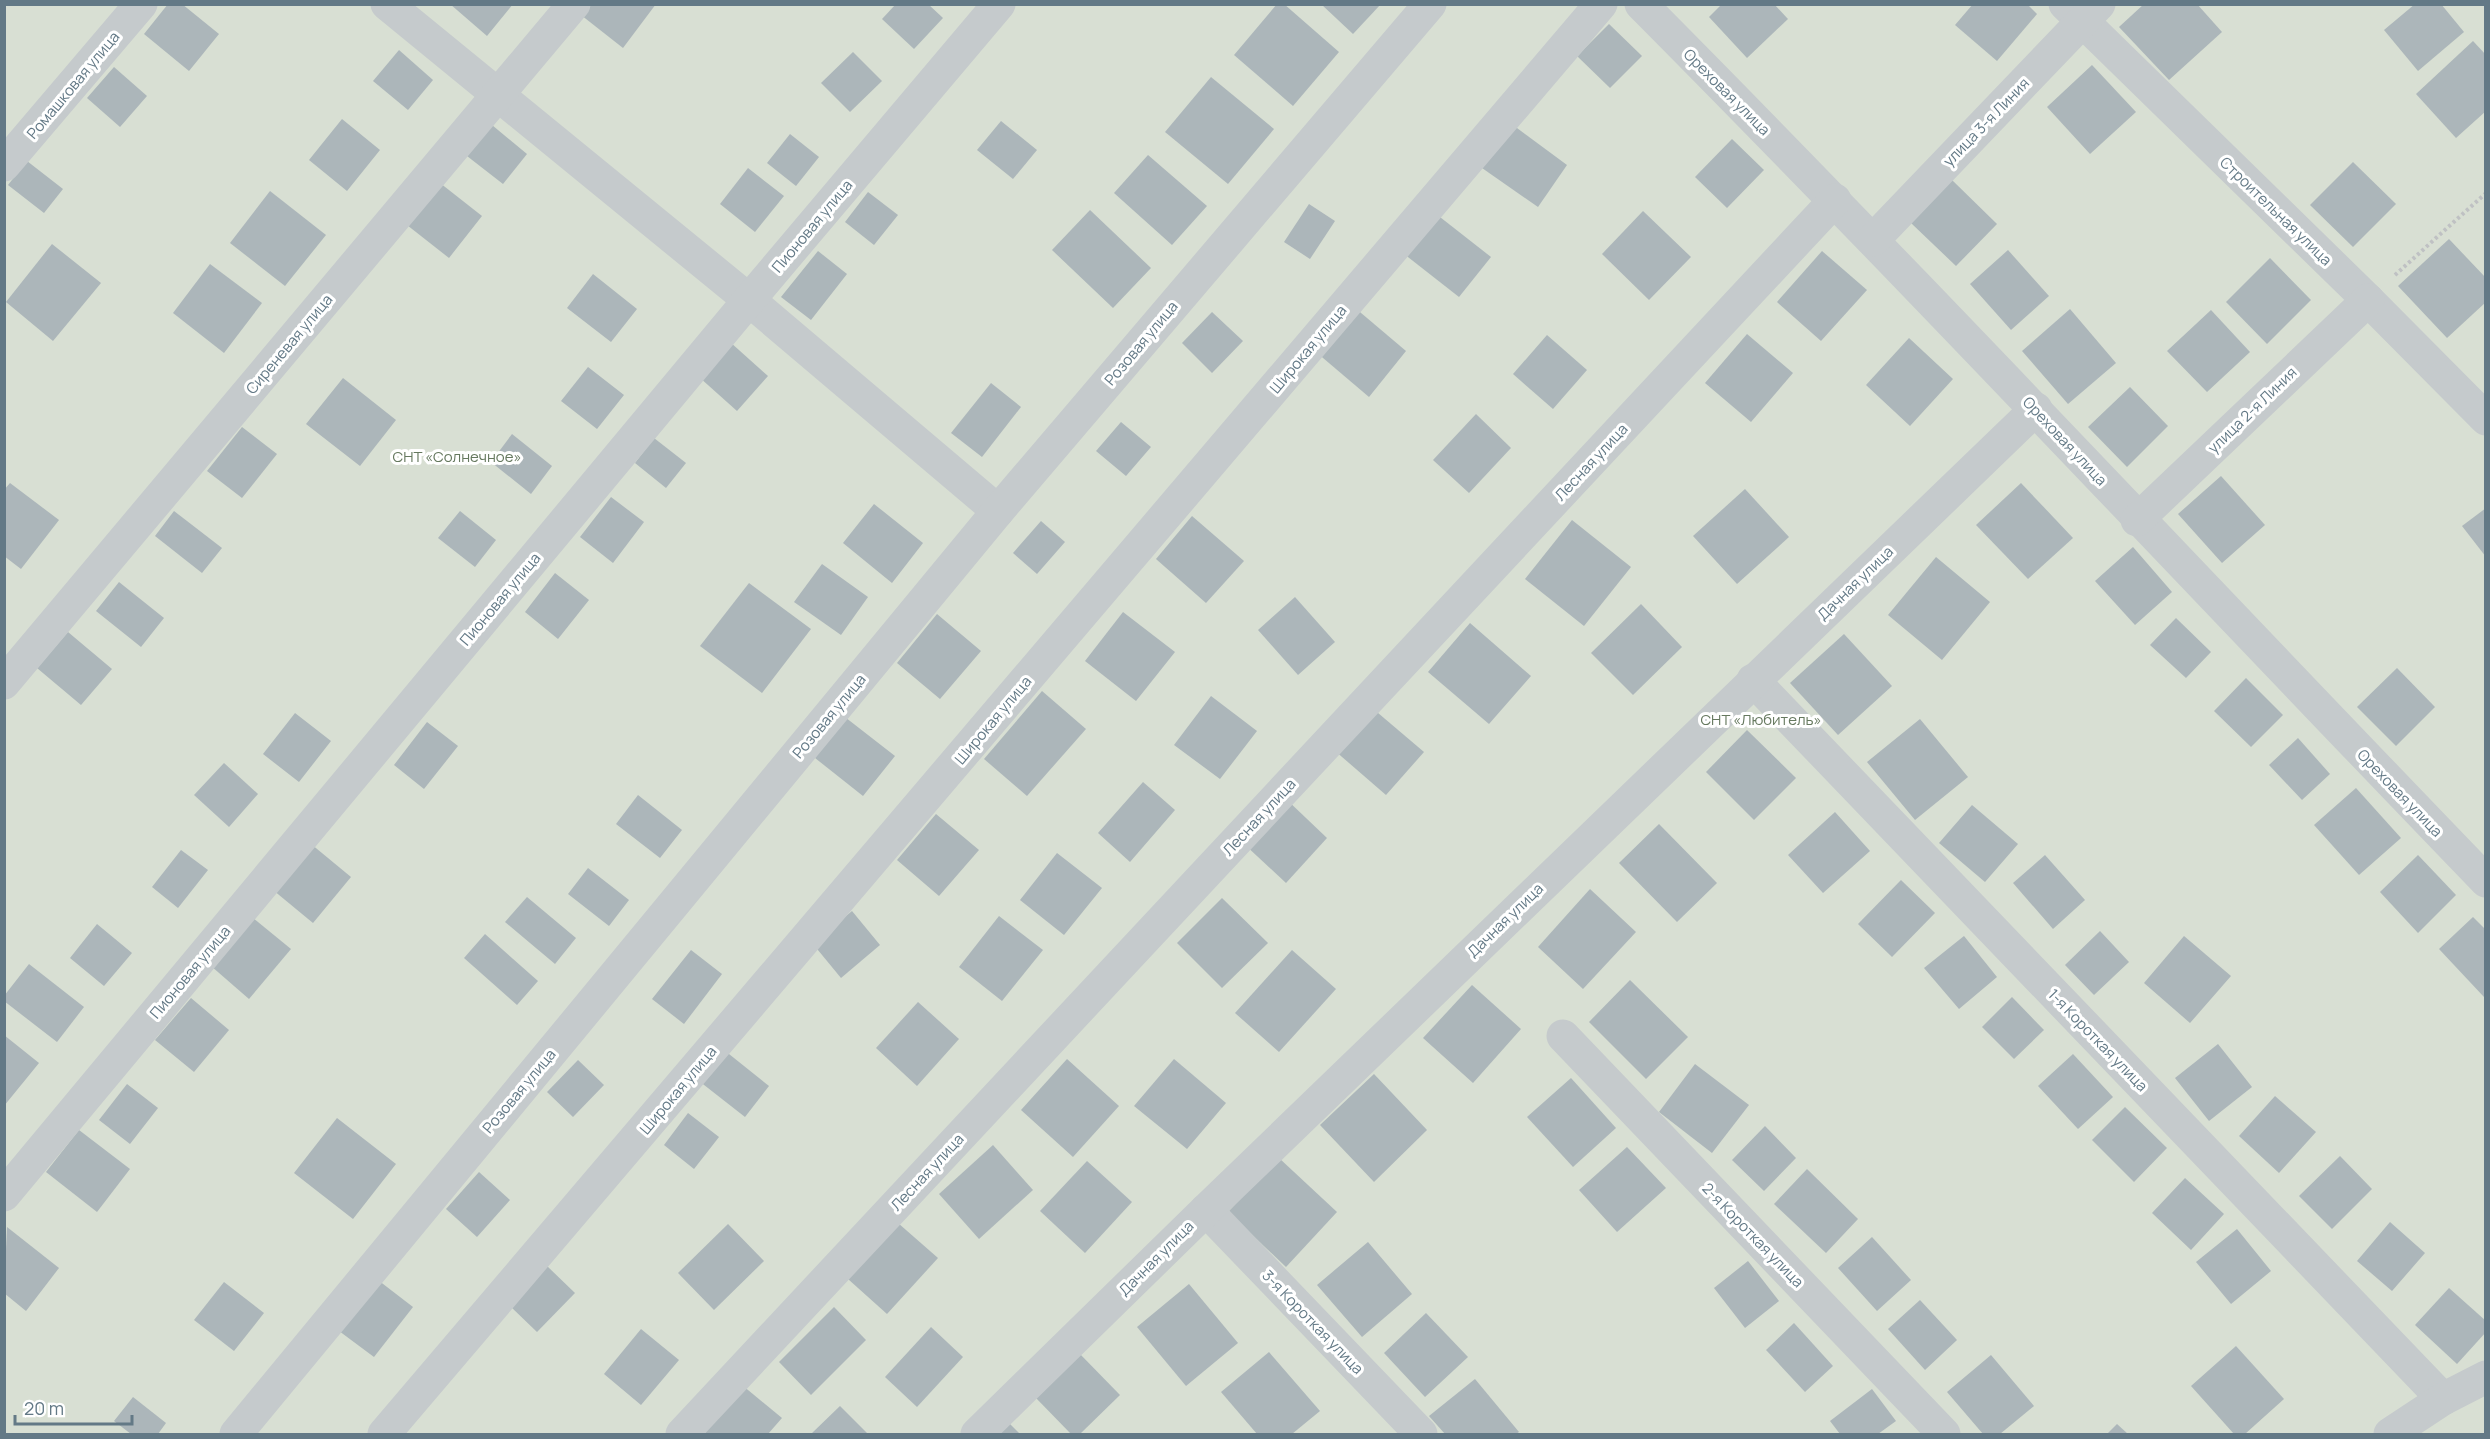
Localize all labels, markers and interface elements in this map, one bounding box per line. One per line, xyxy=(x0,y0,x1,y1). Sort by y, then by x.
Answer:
street label: Ромашковая улица xyxy=(22,27,124,143)
street label: Ореховая улица xyxy=(1679,44,1775,140)
street label: улица 3-я Линия xyxy=(1938,73,2034,171)
street label: Строительная улица xyxy=(2215,152,2337,270)
street label: Пионовая улица xyxy=(767,175,857,277)
street label: Сиреневая улица xyxy=(241,290,337,398)
street label: Розовая улица xyxy=(1099,296,1183,390)
street label: Широкая улица xyxy=(1265,300,1351,398)
street label: улица 2-я Линия xyxy=(2203,362,2301,458)
street label: Ореховая улица xyxy=(2018,392,2112,490)
street label: Лесная улица xyxy=(1550,419,1632,505)
park label: СНТ «Солнечное» xyxy=(392,446,522,467)
street label: Дачная улица xyxy=(1812,541,1898,625)
street label: Пионовая улица xyxy=(455,548,545,650)
street label: Розовая улица xyxy=(787,669,871,763)
street label: Широкая улица xyxy=(950,671,1036,769)
park label: СНТ «Любитель» xyxy=(1700,709,1822,730)
street label: Ореховая улица xyxy=(2353,744,2447,842)
street label: Лесная улица xyxy=(1218,774,1300,860)
street label: Дачная улица xyxy=(1462,878,1548,962)
street label: Пионовая улица xyxy=(145,921,235,1023)
street label: 1-я Короткая улица xyxy=(2043,984,2153,1096)
street label: Широкая улица xyxy=(635,1041,721,1139)
street label: Розовая улица xyxy=(477,1044,561,1138)
street label: Лесная улица xyxy=(886,1129,968,1215)
street label: 2-я Короткая улица xyxy=(1698,1178,1808,1292)
street label: Дачная улица xyxy=(1114,1216,1198,1300)
street label: 3-я Короткая улица xyxy=(1258,1265,1368,1379)
scale bar xyxy=(15,1388,132,1426)
text: 20 m xyxy=(24,1396,64,1420)

